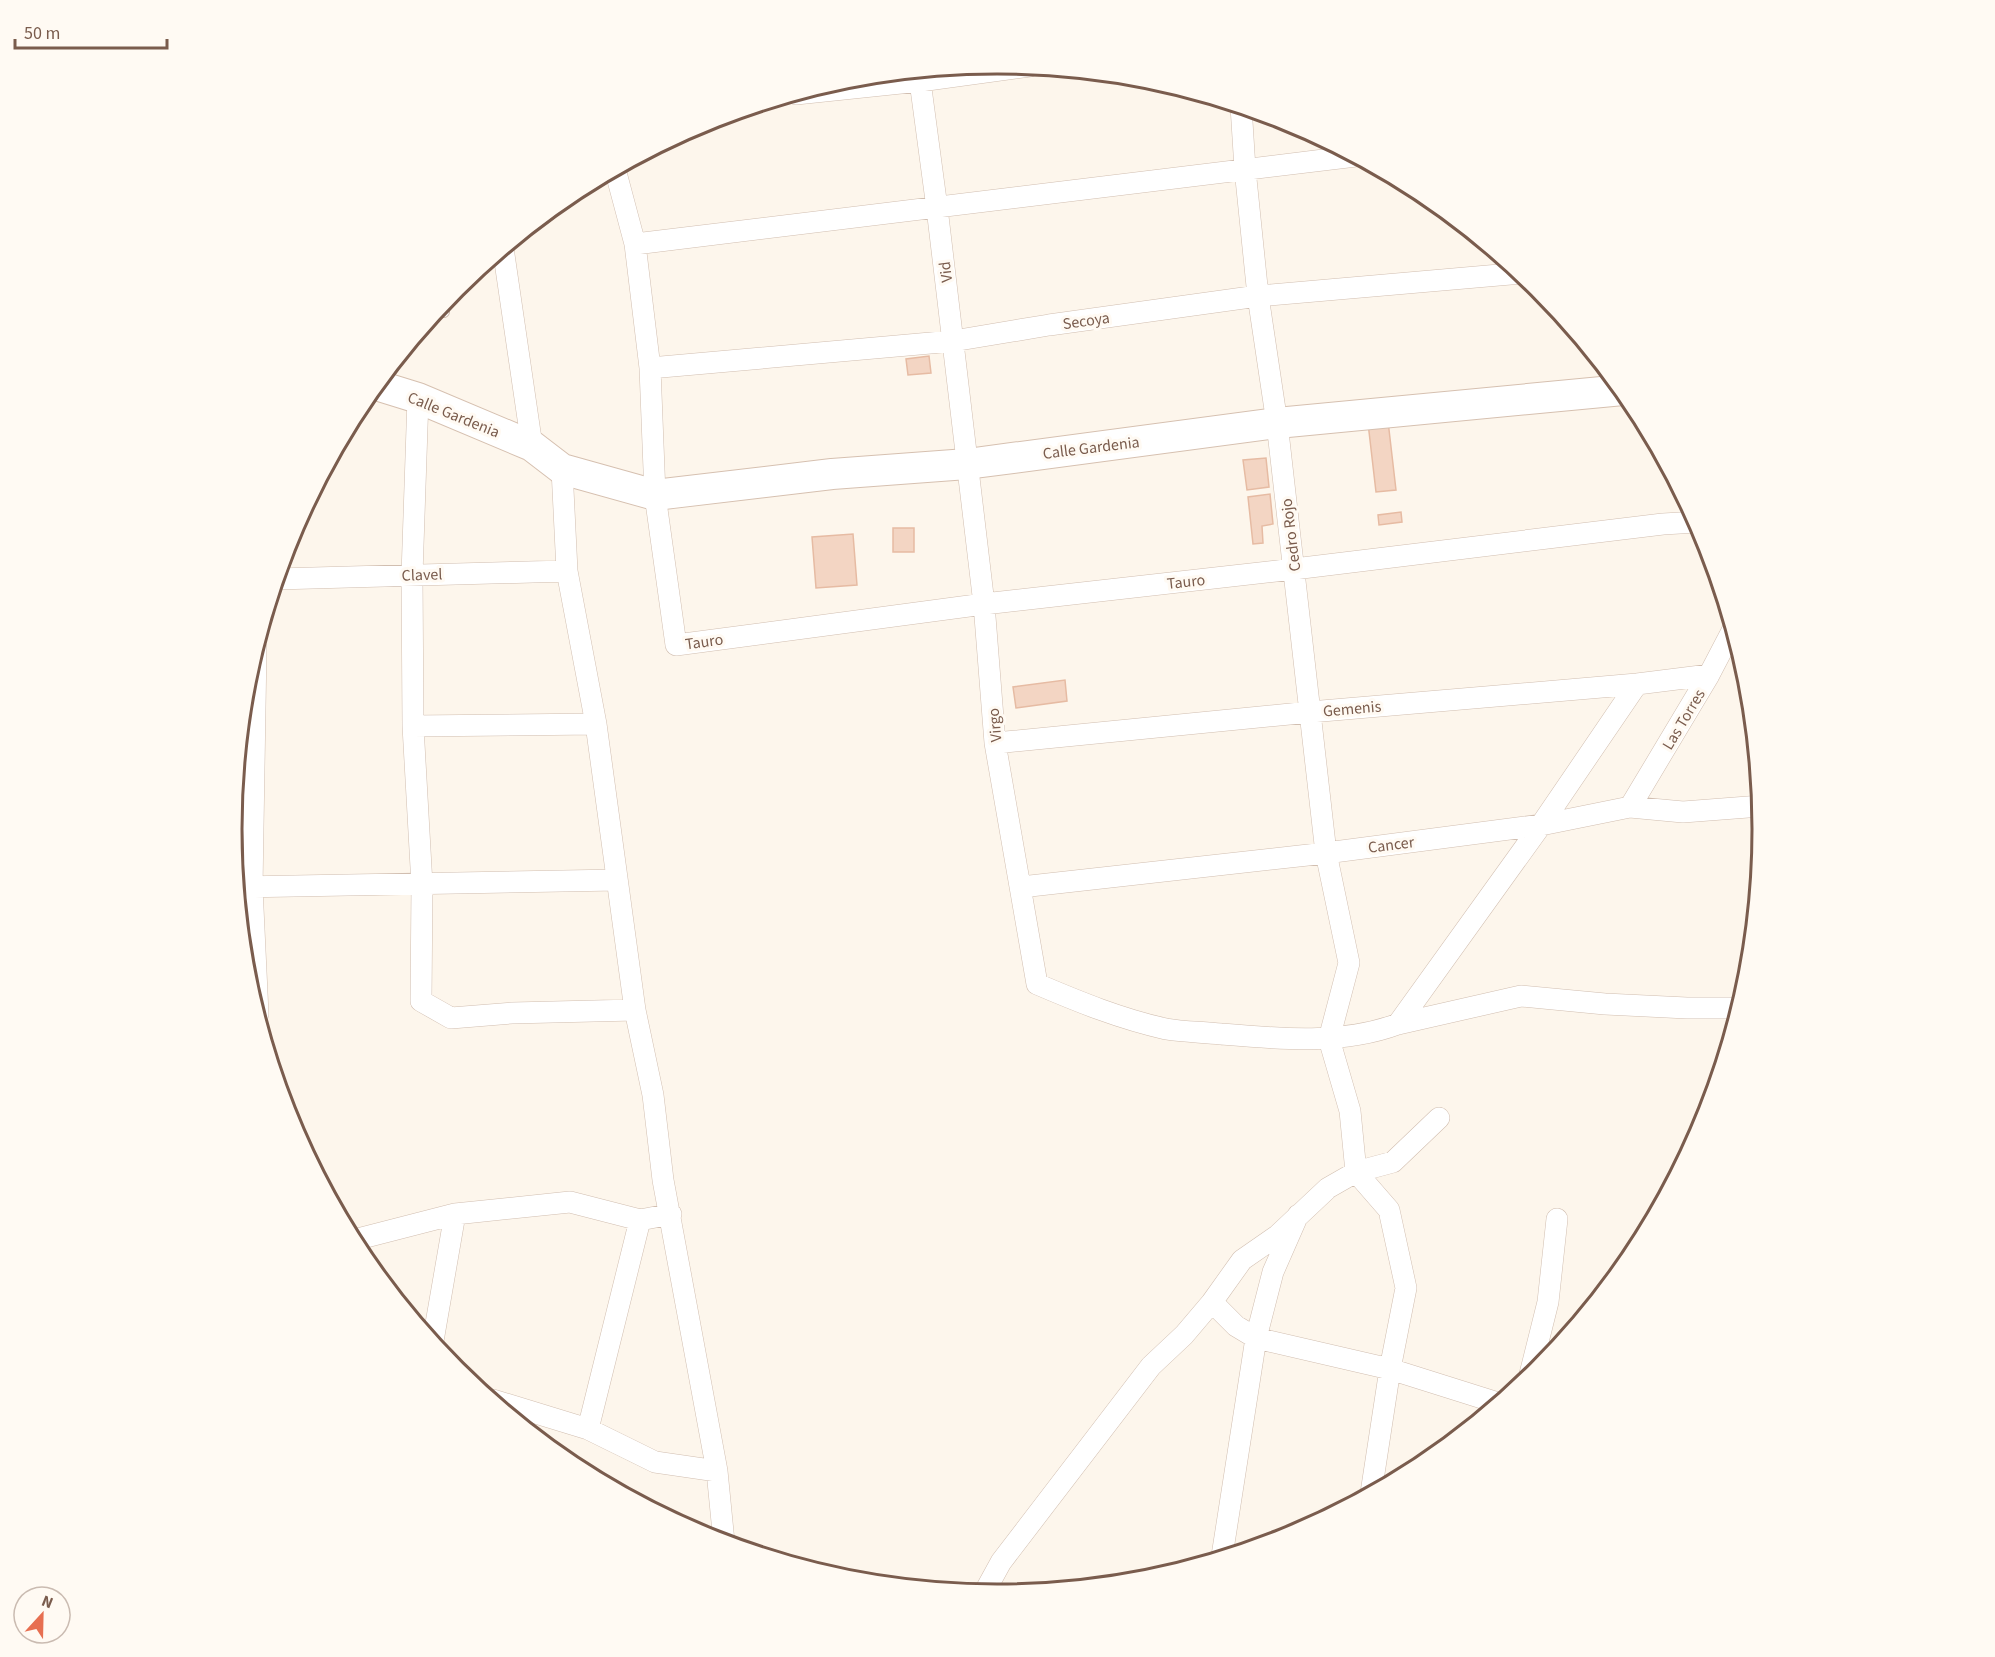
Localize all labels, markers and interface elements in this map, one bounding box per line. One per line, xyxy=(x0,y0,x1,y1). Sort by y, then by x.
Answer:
scale bar xyxy=(15,12,166,50)
text: 50 m xyxy=(24,21,60,46)
street label: Vid xyxy=(934,260,958,284)
street label: Secoya xyxy=(1061,307,1111,335)
street label: Calle Gardenia xyxy=(404,386,503,443)
street label: Calle Gardenia xyxy=(1041,431,1141,465)
street label: Cedro Rojo xyxy=(1276,497,1306,573)
street label: Clavel xyxy=(401,563,443,587)
street label: Tauro xyxy=(1166,569,1206,595)
street label: Tauro xyxy=(684,628,725,656)
street label: Las Torres xyxy=(1657,685,1711,754)
street label: Gemenis xyxy=(1322,695,1382,722)
street label: Virgo xyxy=(983,707,1007,743)
street label: Cancer xyxy=(1367,831,1416,859)
north arrow xyxy=(12,1585,72,1645)
text: N xyxy=(38,1590,56,1614)

